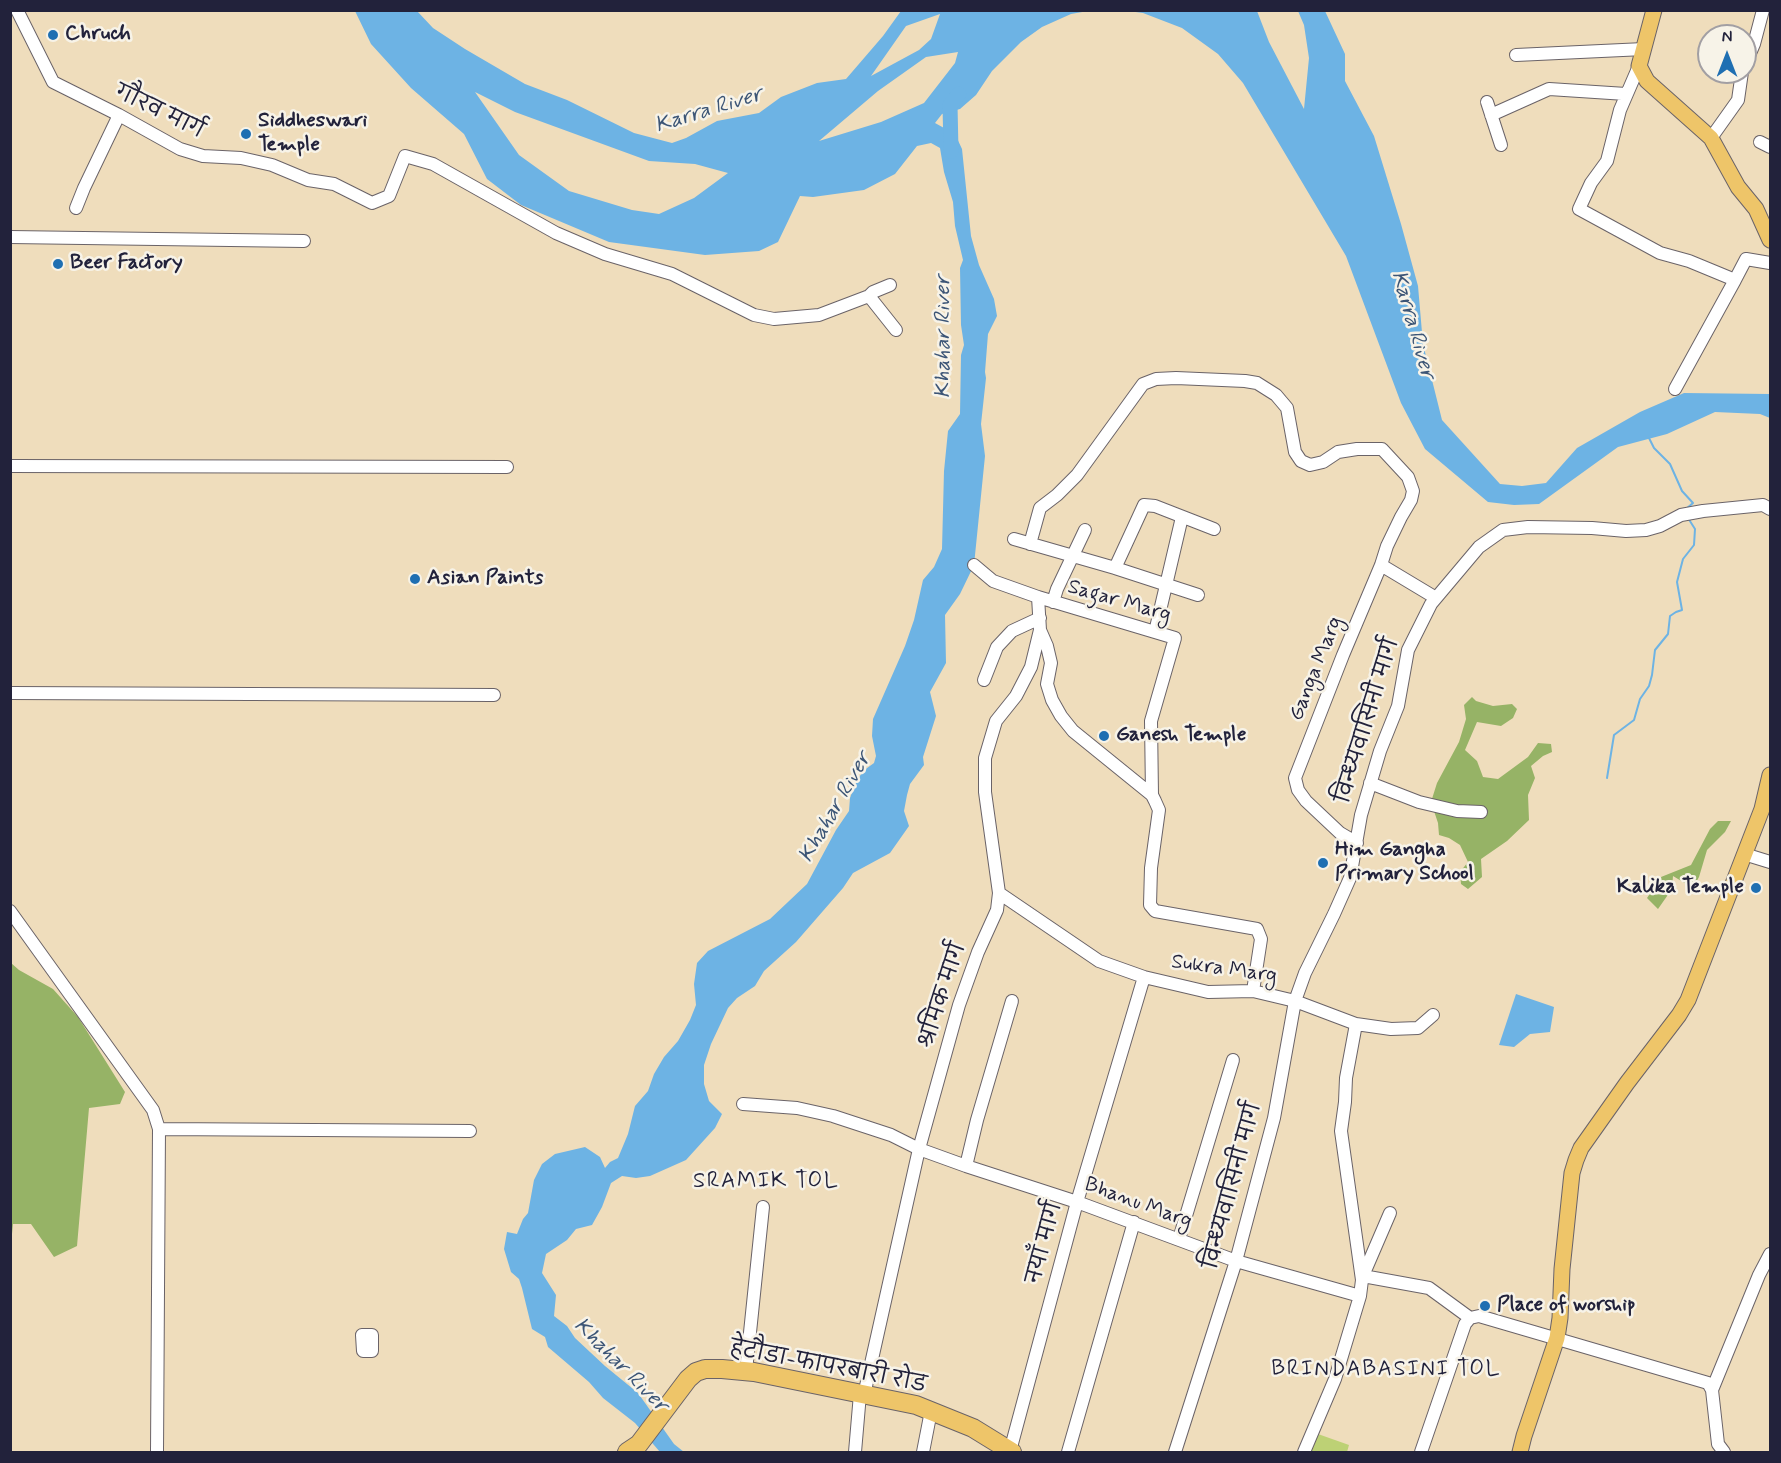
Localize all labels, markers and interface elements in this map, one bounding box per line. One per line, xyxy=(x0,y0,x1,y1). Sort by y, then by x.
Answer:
place label: Chruch xyxy=(65,22,131,48)
north arrow xyxy=(1697,24,1757,84)
text: N xyxy=(1722,27,1732,48)
marker: Chruch xyxy=(46,28,60,42)
street label: गौरव मार्ग xyxy=(110,81,208,145)
water label: Karra River xyxy=(652,82,766,140)
place label: Siddheswari Temple xyxy=(258,109,367,159)
marker: Siddheswari Temple xyxy=(239,127,253,141)
place label: Beer Factory xyxy=(70,251,183,277)
marker: Beer Factory xyxy=(51,257,65,271)
water label: Karra River xyxy=(1384,268,1440,382)
water label: Khahar River xyxy=(931,276,957,398)
place label: Asian Paints xyxy=(427,566,543,592)
marker: Asian Paints xyxy=(408,572,422,586)
street label: Sagar Marg xyxy=(1064,575,1174,629)
street label: Ganga Marg xyxy=(1285,613,1349,725)
street label: विन्ध्यवासिनी मार्ग xyxy=(1332,636,1406,806)
place label: Ganesh Temple xyxy=(1116,723,1246,749)
marker: Ganesh Temple xyxy=(1097,729,1111,743)
water label: Khahar River xyxy=(794,748,878,868)
place label: Him Gangha Primary School xyxy=(1335,838,1474,888)
marker: Him Gangha Primary School xyxy=(1316,856,1330,870)
place label: Kalika Temple xyxy=(1617,875,1744,901)
marker: Kalika Temple xyxy=(1749,881,1763,895)
street label: श्रमिक मार्ग xyxy=(915,940,973,1052)
street label: Sukra Marg xyxy=(1170,950,1278,990)
street label: विन्ध्यवासिनी मार्ग xyxy=(1200,1100,1268,1272)
district label: SRAMIK TOL xyxy=(694,1169,838,1195)
street label: Bhanu Marg xyxy=(1081,1173,1195,1235)
street label: नयाँ मार्ग xyxy=(1023,1200,1069,1286)
place label: Place of worship xyxy=(1497,1293,1636,1319)
marker: Place of worship xyxy=(1478,1299,1492,1313)
water label: Khahar River xyxy=(567,1313,673,1419)
street label: हेटौडा-फापरबारी रोड xyxy=(728,1337,928,1399)
district label: BRINDABASINI TOL xyxy=(1273,1357,1499,1383)

